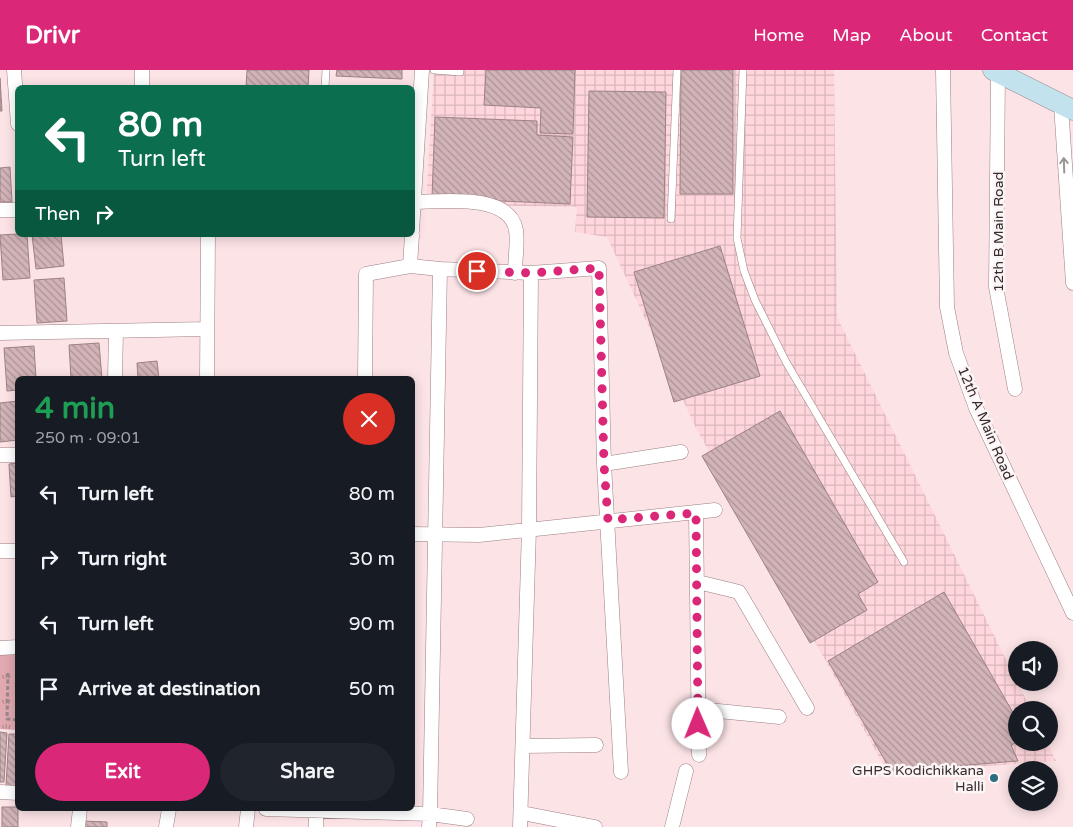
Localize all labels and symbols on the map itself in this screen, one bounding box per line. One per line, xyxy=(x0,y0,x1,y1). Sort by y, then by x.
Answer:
one-way arrow xyxy=(1059,157,1068,173)
street label: 12th B Main Road xyxy=(990,172,1007,292)
pin xyxy=(456,250,498,292)
street label: 12th A Main Road xyxy=(954,364,1017,482)
position arrow xyxy=(671,697,723,749)
place label: GHPS Kodichikkana Halli xyxy=(852,762,984,795)
marker: GHPS Kodichikkana Halli xyxy=(988,772,1000,784)

